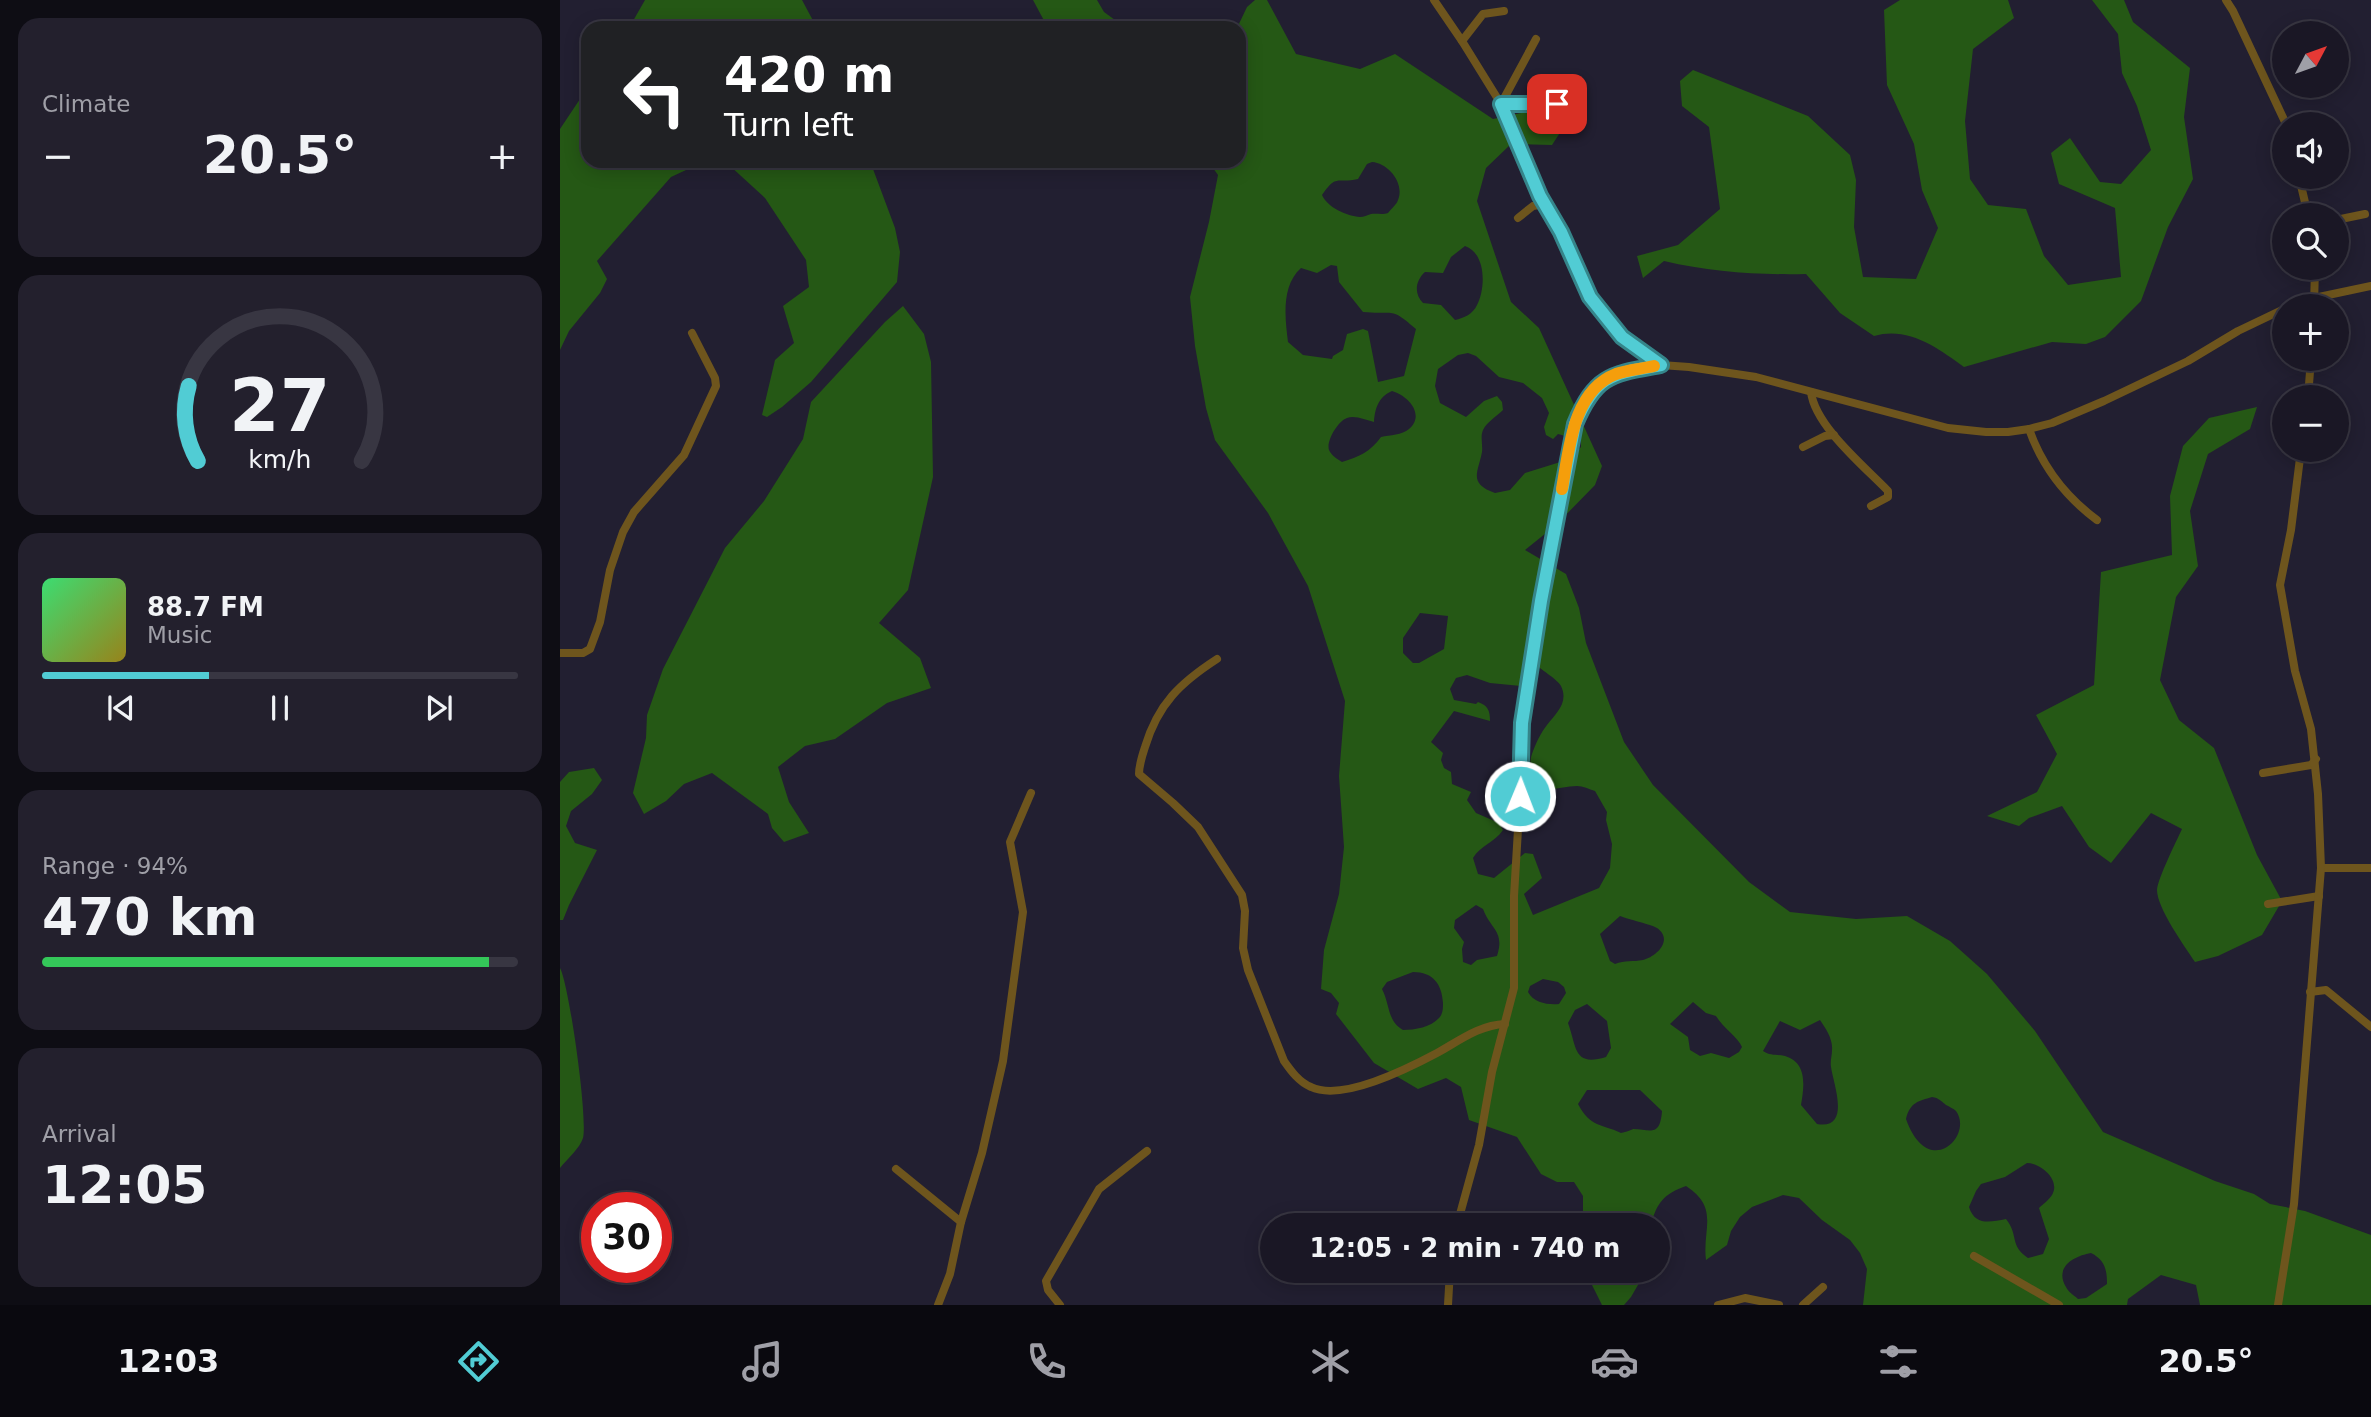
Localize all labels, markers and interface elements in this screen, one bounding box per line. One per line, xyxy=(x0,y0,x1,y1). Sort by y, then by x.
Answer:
north arrow xyxy=(2272,21,2348,98)
map controls xyxy=(2272,21,2349,462)
text: 420 m xyxy=(724,47,894,104)
icon: left xyxy=(609,49,700,140)
pin xyxy=(1527,74,1587,134)
icon: arrive xyxy=(1538,85,1576,123)
text: Climate xyxy=(42,91,131,117)
text: Turn left xyxy=(724,106,854,144)
button: sound xyxy=(2272,112,2349,189)
text: 20.5° xyxy=(203,125,357,185)
text: − xyxy=(42,134,74,178)
text: + xyxy=(486,134,518,178)
button: search xyxy=(2272,203,2349,280)
button: + xyxy=(2272,294,2349,371)
text: 27 xyxy=(229,364,331,449)
button: − xyxy=(2272,385,2349,462)
text: km/h xyxy=(248,445,312,474)
text: 88.7 FM xyxy=(147,592,264,622)
text: Music xyxy=(147,622,212,648)
icon: previous xyxy=(102,689,140,727)
icon: pause xyxy=(261,689,299,727)
icon: next xyxy=(420,689,458,727)
position arrow xyxy=(1483,759,1557,833)
text: Range · 94% xyxy=(42,853,188,879)
text: 470 km xyxy=(42,887,257,947)
text: Arrival xyxy=(42,1121,117,1147)
text: 12:05 xyxy=(42,1155,208,1215)
speed limit sign: 30 xyxy=(581,1192,672,1283)
text: 12:05 · 2 min · 740 m xyxy=(1310,1233,1620,1263)
icon: directions xyxy=(454,1337,503,1386)
icon: music xyxy=(738,1337,787,1386)
icon: phone xyxy=(1022,1337,1071,1386)
icon: climate xyxy=(1306,1337,1355,1386)
icon: car xyxy=(1590,1337,1639,1386)
icon: filters xyxy=(1874,1337,1923,1386)
text: 12:03 xyxy=(118,1342,219,1380)
text: 20.5° xyxy=(2158,1342,2253,1380)

